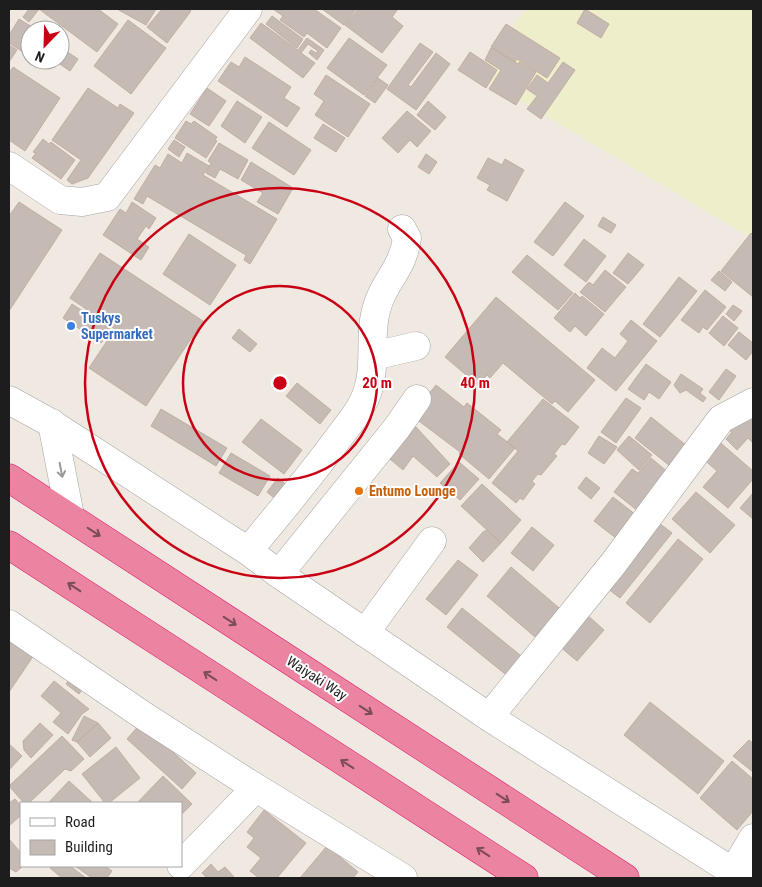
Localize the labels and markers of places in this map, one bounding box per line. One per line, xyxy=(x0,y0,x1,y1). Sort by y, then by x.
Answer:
place label: Tuskys Supermarket xyxy=(81,310,153,342)
marker: Tuskys Supermarket xyxy=(65,320,77,332)
centre of rings xyxy=(271,374,289,392)
place label: Entumo Lounge xyxy=(369,483,456,499)
marker: Entumo Lounge xyxy=(353,485,365,497)

